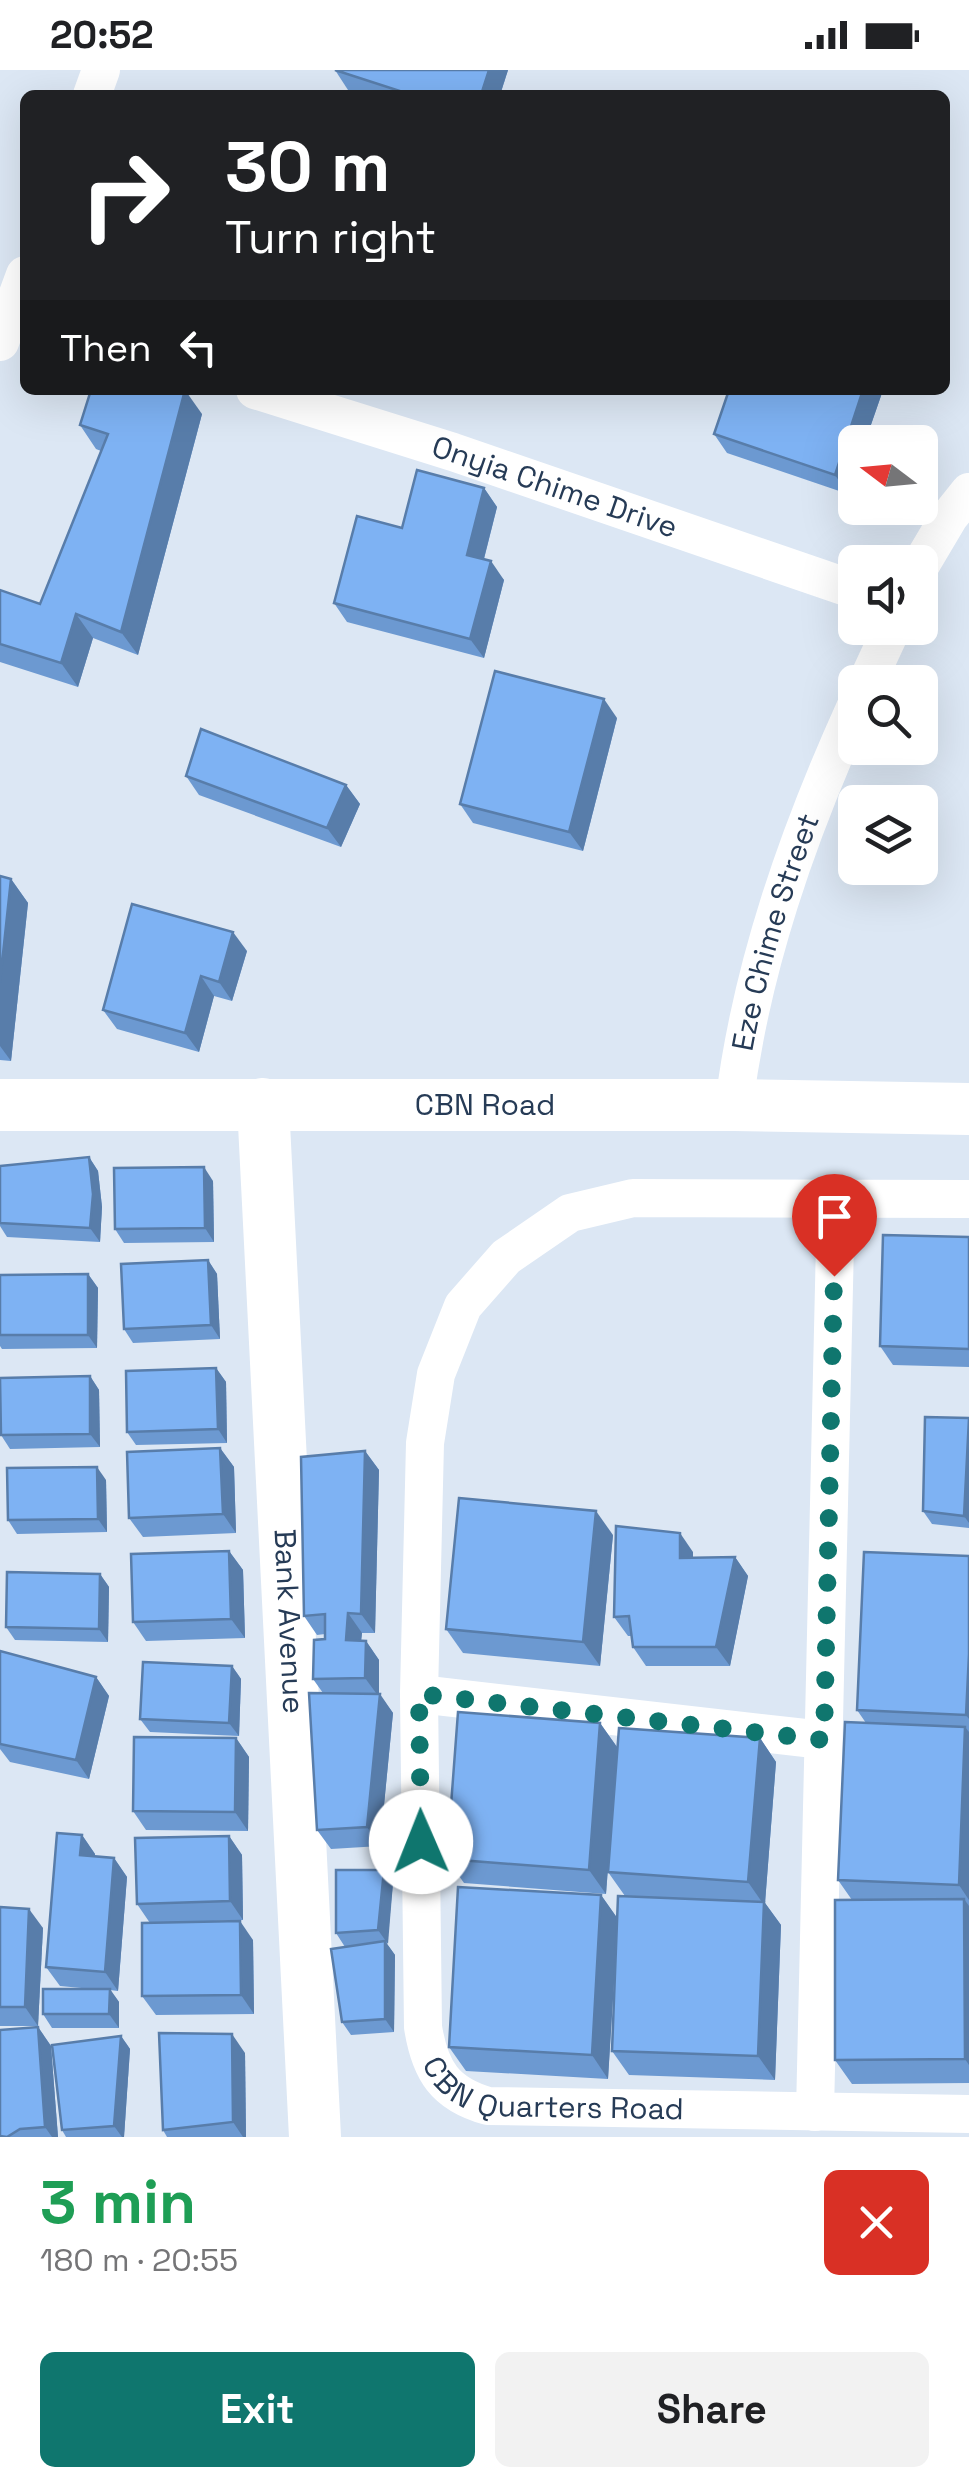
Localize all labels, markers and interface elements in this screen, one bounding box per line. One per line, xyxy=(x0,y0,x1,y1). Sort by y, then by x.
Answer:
text: 20:52 xyxy=(50,11,154,59)
text: 30 m xyxy=(225,122,390,211)
icon: right xyxy=(60,130,190,260)
text: Turn right xyxy=(225,209,436,266)
icon: left xyxy=(171,320,226,375)
text: Then xyxy=(60,324,151,372)
north arrow xyxy=(838,425,938,525)
map controls xyxy=(838,425,938,885)
street label: Onyia Chime Drive xyxy=(427,427,683,547)
button: sound xyxy=(838,545,938,645)
button: search xyxy=(838,665,938,765)
button: layers xyxy=(838,785,938,885)
street label: Eze Chime Street xyxy=(723,808,828,1054)
street label: CBN Road xyxy=(415,1085,555,1124)
pin xyxy=(792,1174,877,1277)
icon: arrive xyxy=(807,1189,862,1244)
street label: Bank Avenue xyxy=(265,1528,314,1715)
position arrow xyxy=(369,1790,473,1894)
street label: CBN Quarters Road xyxy=(414,2050,684,2128)
text: 3 min xyxy=(40,2164,196,2241)
button: close xyxy=(824,2170,929,2275)
text: 180 m · 20:55 xyxy=(40,2240,238,2280)
button: Exit xyxy=(40,2352,475,2467)
button: Share xyxy=(495,2352,929,2467)

